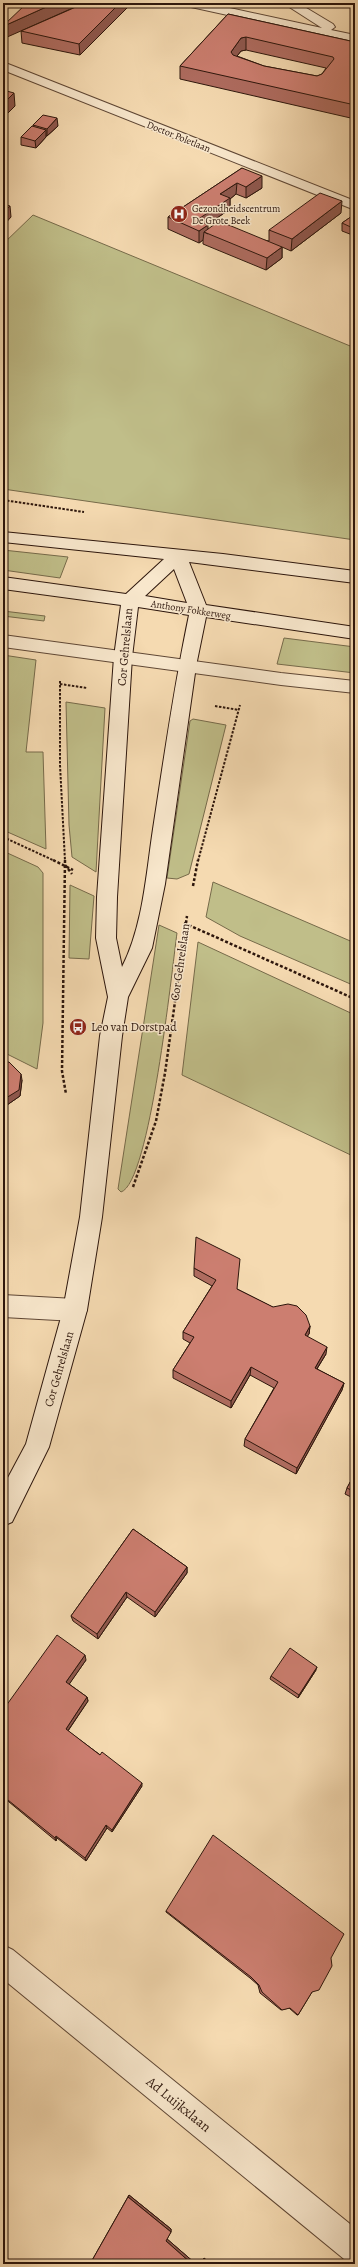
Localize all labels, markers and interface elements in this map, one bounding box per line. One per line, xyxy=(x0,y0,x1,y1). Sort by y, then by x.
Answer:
street label: Doctor Poletlaan xyxy=(145,118,213,155)
place label: Gezondheidscentrum De Grote Beek xyxy=(192,202,281,227)
hospital icon: Gezondheidscentrum De Grote Beek xyxy=(169,204,189,224)
street label: Anthony Fokkerweg xyxy=(149,597,232,622)
street label: Cor Gehrelslaan xyxy=(114,607,136,687)
street label: Cor Gehrelslaan xyxy=(167,922,193,1002)
bus stop icon: Leo van Dorstpad xyxy=(68,1017,88,1037)
place label: Leo van Dorstpad xyxy=(91,1019,177,1035)
street label: Cor Gehrelslaan xyxy=(41,1329,78,1409)
street label: Ad Luijkxlaan xyxy=(142,2072,215,2137)

